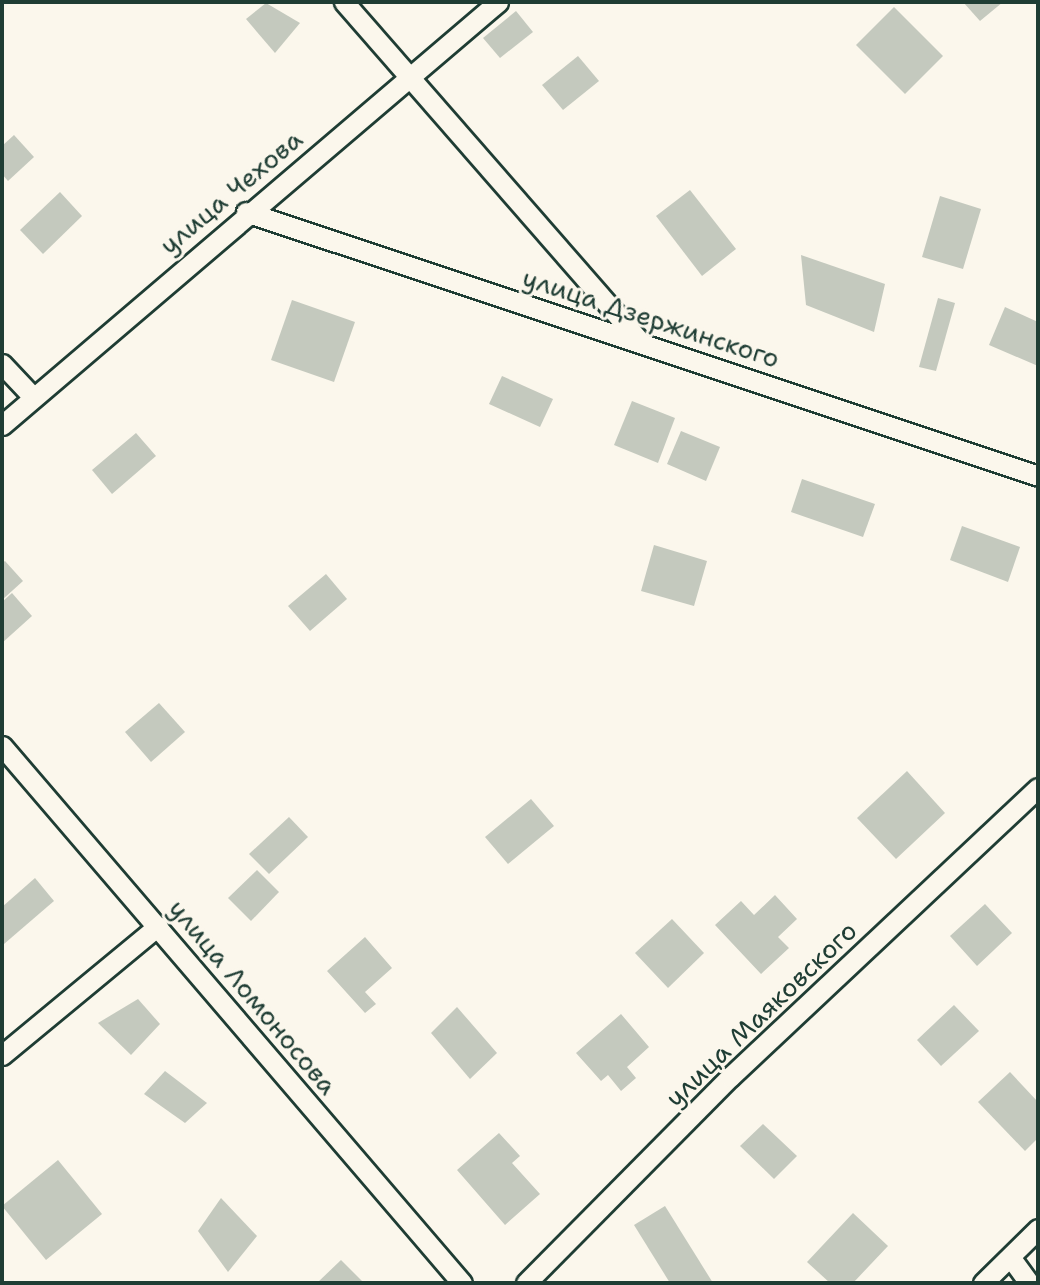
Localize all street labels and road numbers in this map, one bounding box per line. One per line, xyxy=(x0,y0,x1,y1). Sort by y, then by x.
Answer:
street label: улица Чехова xyxy=(153,123,309,261)
street label: улица Дзержинского xyxy=(519,262,783,374)
street label: улица Ломоносова xyxy=(162,893,344,1101)
street label: улица Маяковского xyxy=(659,915,863,1113)

